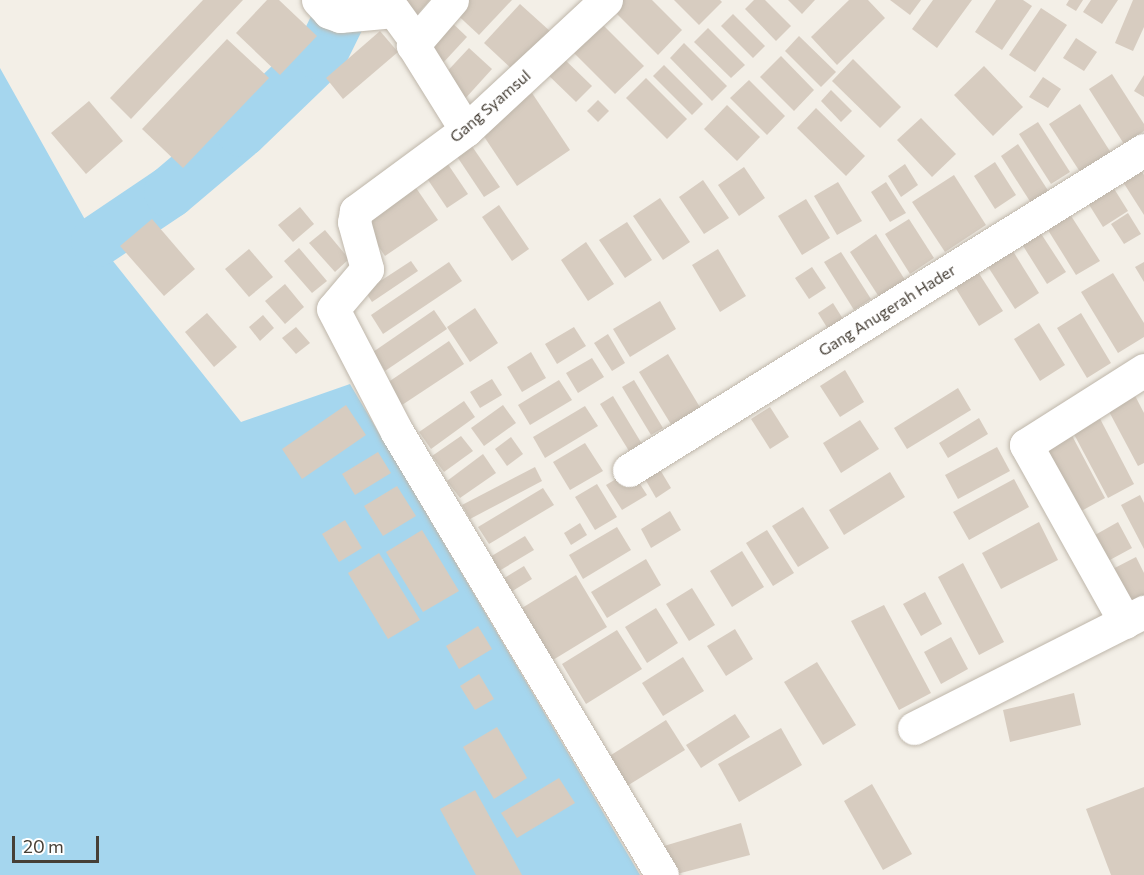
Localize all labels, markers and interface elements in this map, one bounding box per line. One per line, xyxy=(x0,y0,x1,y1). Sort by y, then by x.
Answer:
street label: Gang Syamsul xyxy=(446,66,534,146)
street label: Gang Anugerah Hader xyxy=(815,260,959,360)
scale bar xyxy=(15,824,102,862)
text: 20 m xyxy=(23,835,64,857)

